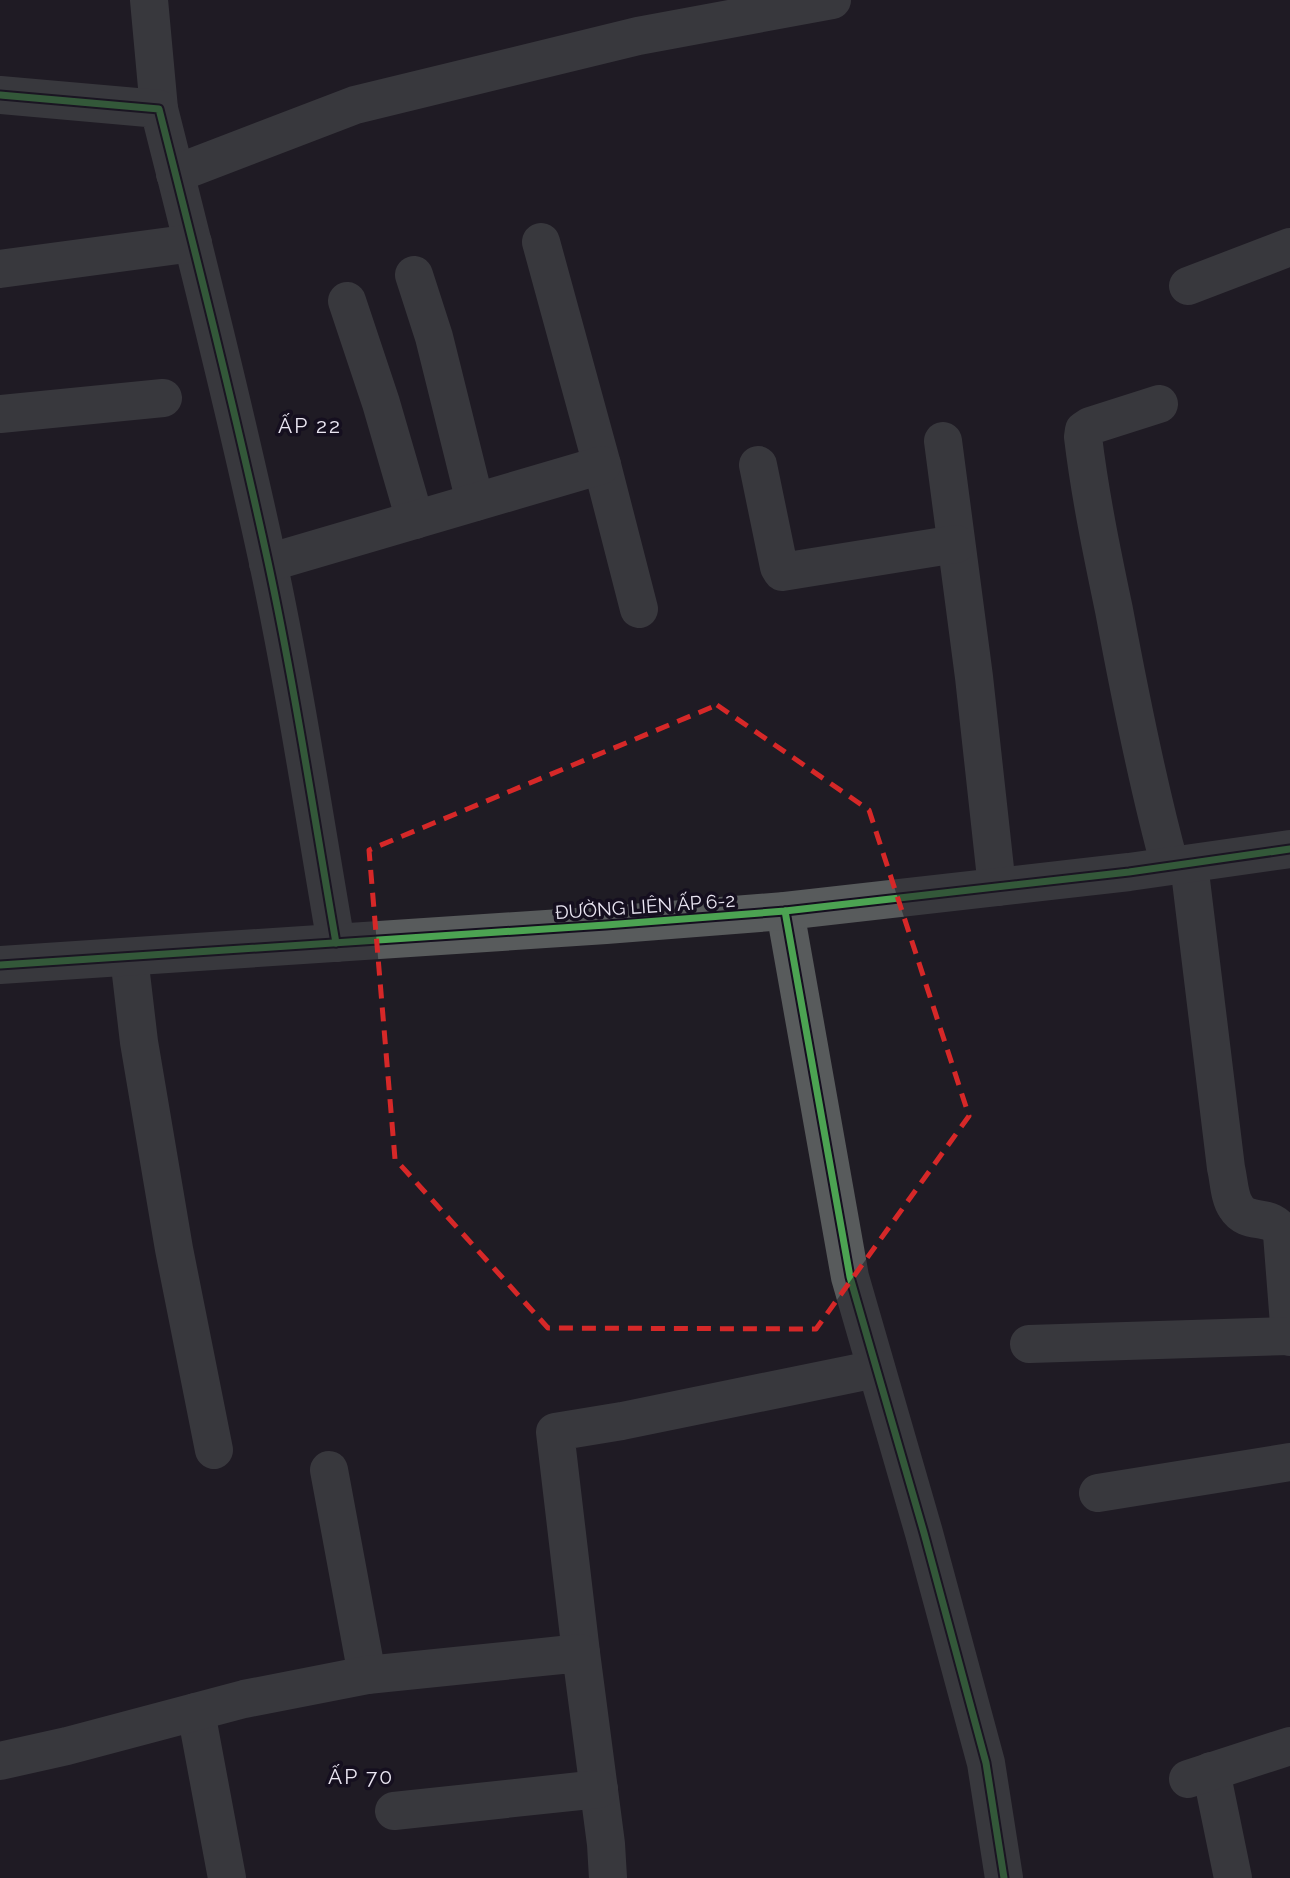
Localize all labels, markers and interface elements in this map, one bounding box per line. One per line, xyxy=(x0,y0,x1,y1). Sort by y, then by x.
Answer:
district label: ẤP 22 xyxy=(278,413,342,438)
street label: ĐƯỜNG LIÊN ẤP 6-2 xyxy=(554,888,736,923)
district label: ẤP 70 xyxy=(328,1764,394,1789)

